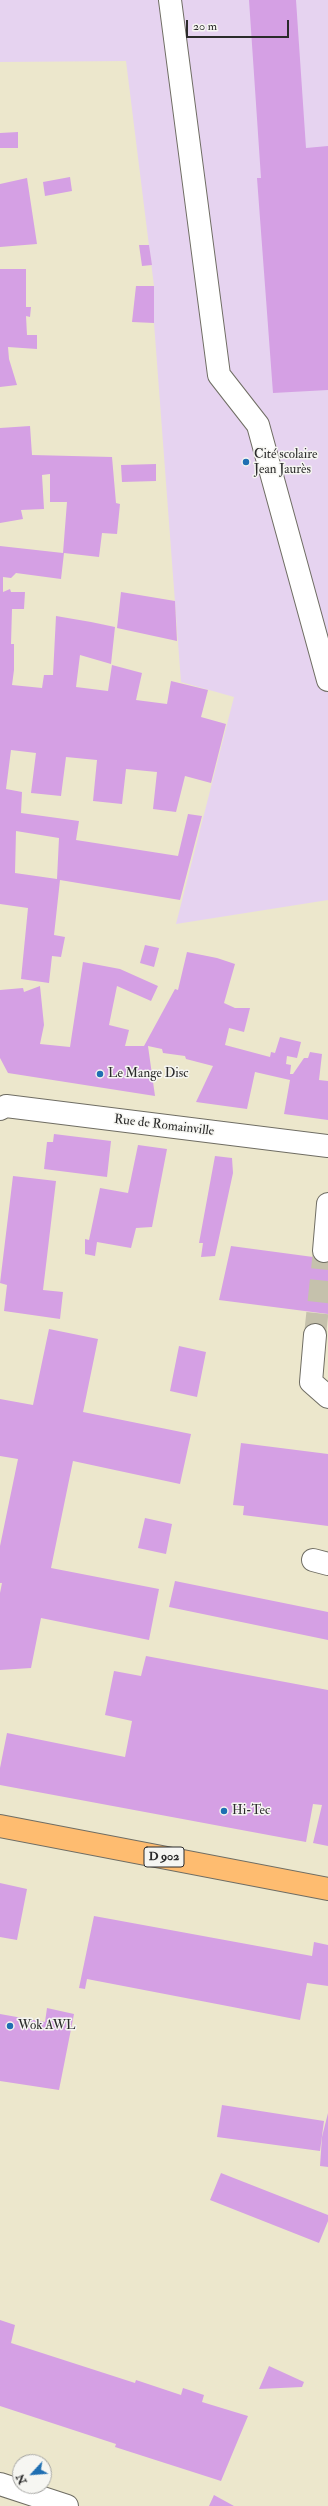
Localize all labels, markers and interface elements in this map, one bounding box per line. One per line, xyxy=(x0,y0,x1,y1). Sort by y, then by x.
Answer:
scale bar xyxy=(188,12,291,38)
text: 20 m xyxy=(193,19,217,34)
place label: Cité scolaire Jean Jaurès xyxy=(254,447,317,478)
marker: Cité scolaire Jean Jaurès xyxy=(241,457,251,467)
place label: Le Mange Disc xyxy=(108,1066,188,1082)
marker: Le Mange Disc xyxy=(95,1069,105,1079)
street label: Rue de Romainville xyxy=(113,1112,215,1140)
place label: Hi-Tec xyxy=(232,1803,270,1819)
marker: Hi-Tec xyxy=(219,1806,229,1816)
road number: D 902 xyxy=(144,1847,184,1867)
place label: Wok AWL xyxy=(18,2018,75,2034)
marker: Wok AWL xyxy=(5,2021,15,2031)
north arrow xyxy=(12,2454,52,2494)
text: N xyxy=(14,2472,30,2486)

